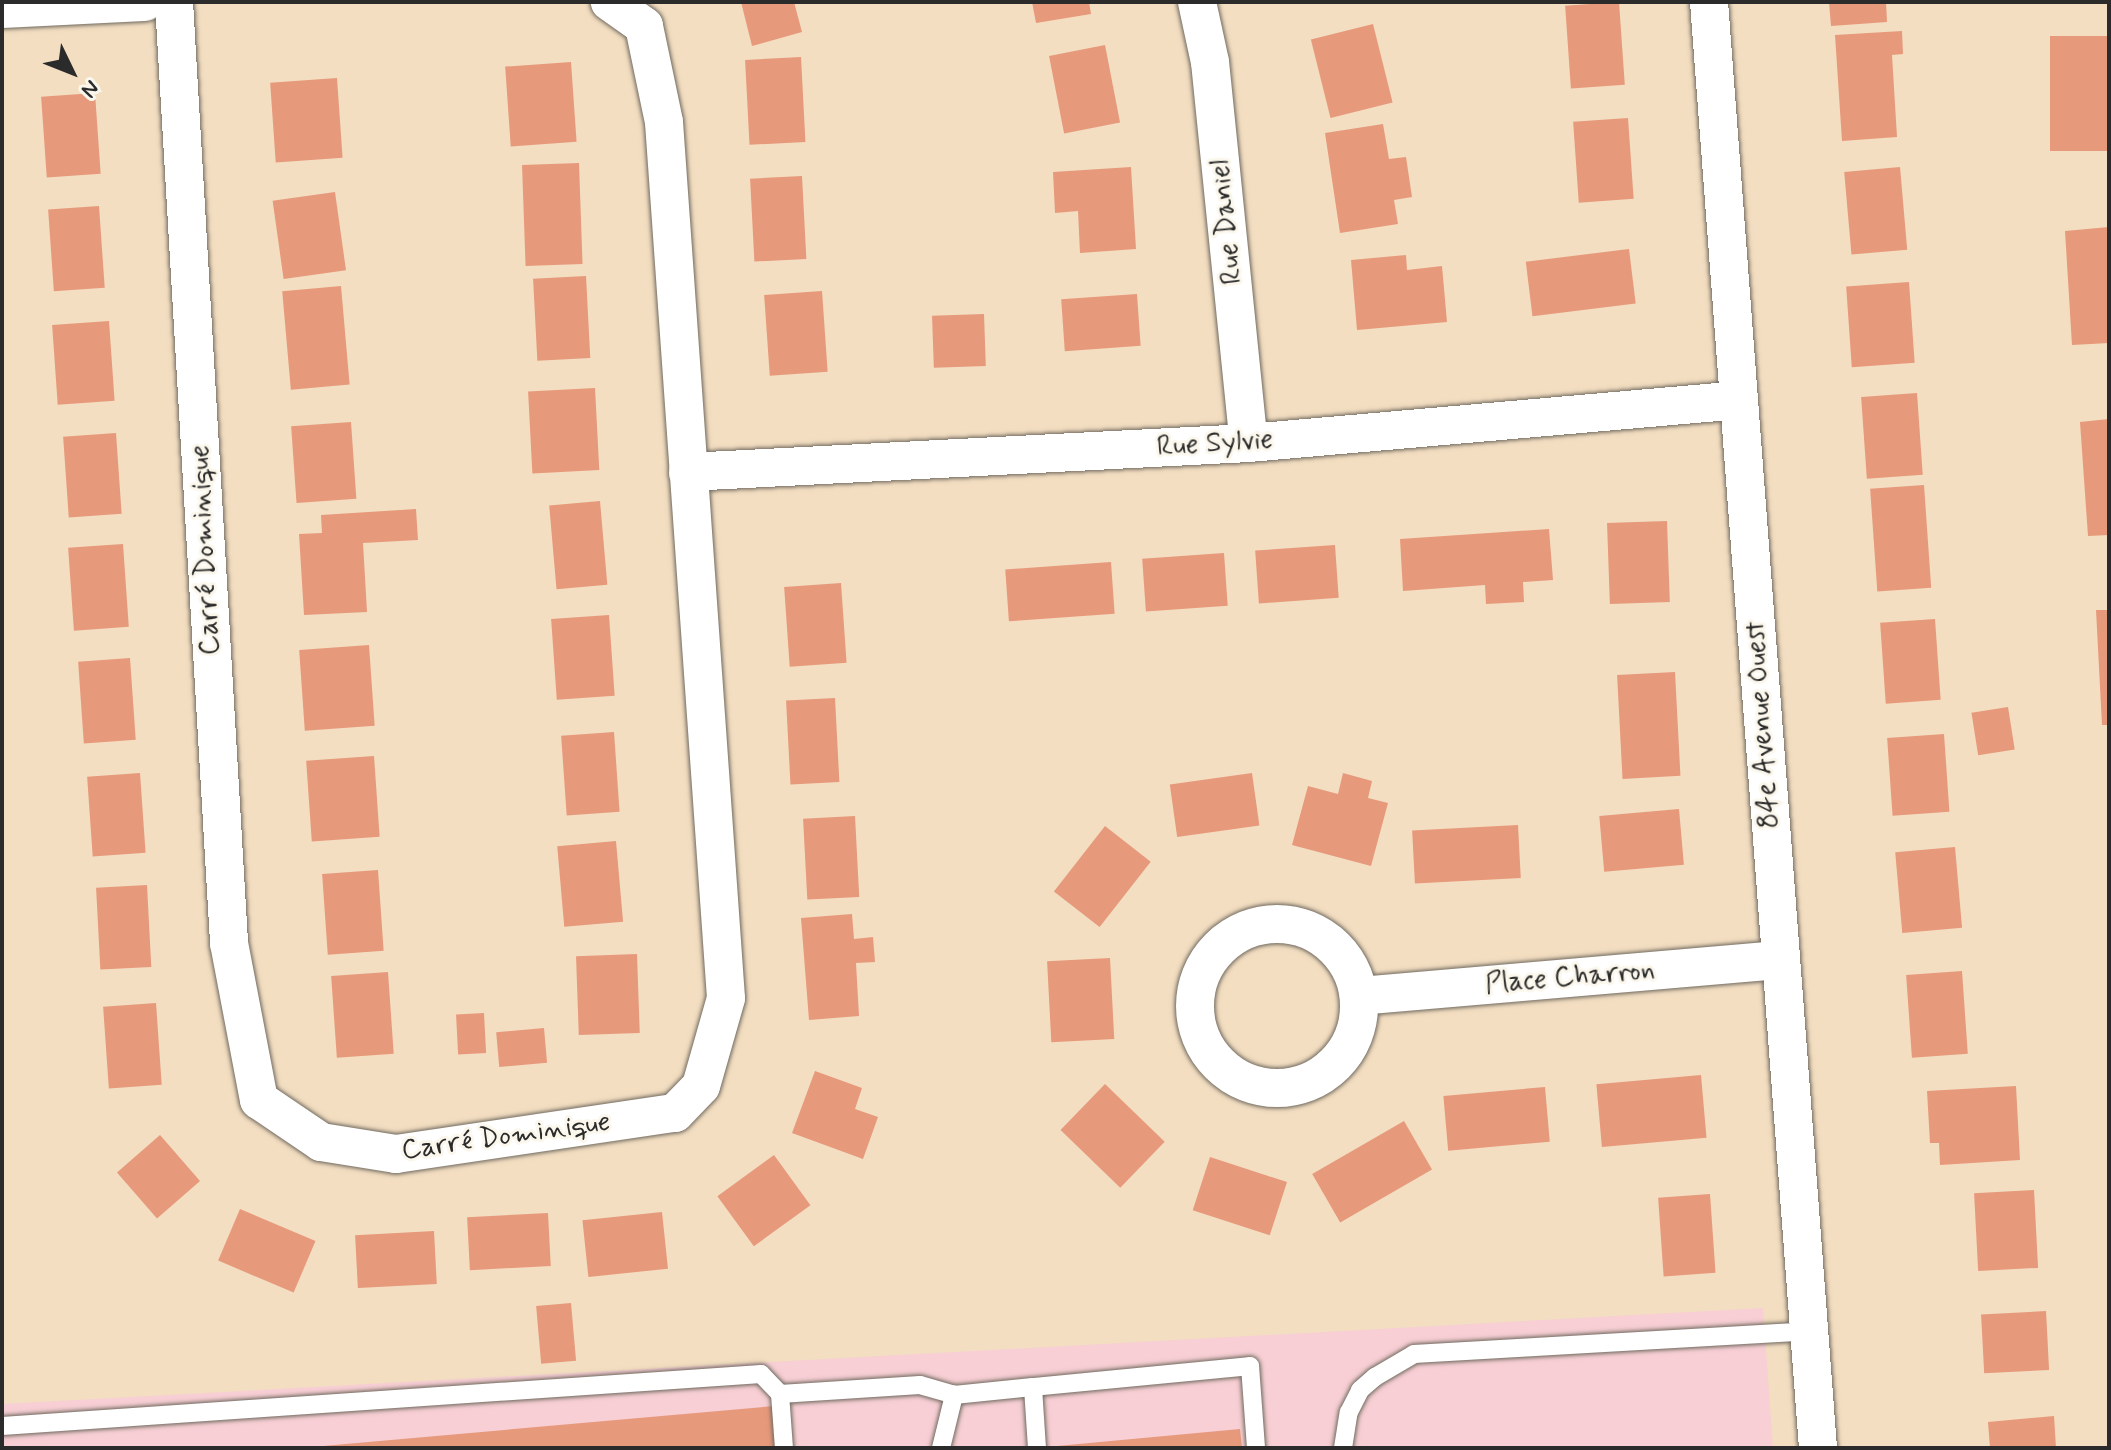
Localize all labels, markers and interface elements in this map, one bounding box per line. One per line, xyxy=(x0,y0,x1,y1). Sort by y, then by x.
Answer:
north arrow xyxy=(32,32,112,112)
text: N xyxy=(74,73,105,103)
street label: Rue Daniel xyxy=(1204,159,1250,285)
street label: Rue Sylvie xyxy=(1156,423,1274,465)
street label: Carré Dominique xyxy=(184,444,228,656)
street label: 84e Avenue Ouest xyxy=(1739,620,1787,830)
street label: Place Charron xyxy=(1485,954,1655,1002)
street label: Carré Dominique xyxy=(399,1106,613,1168)

